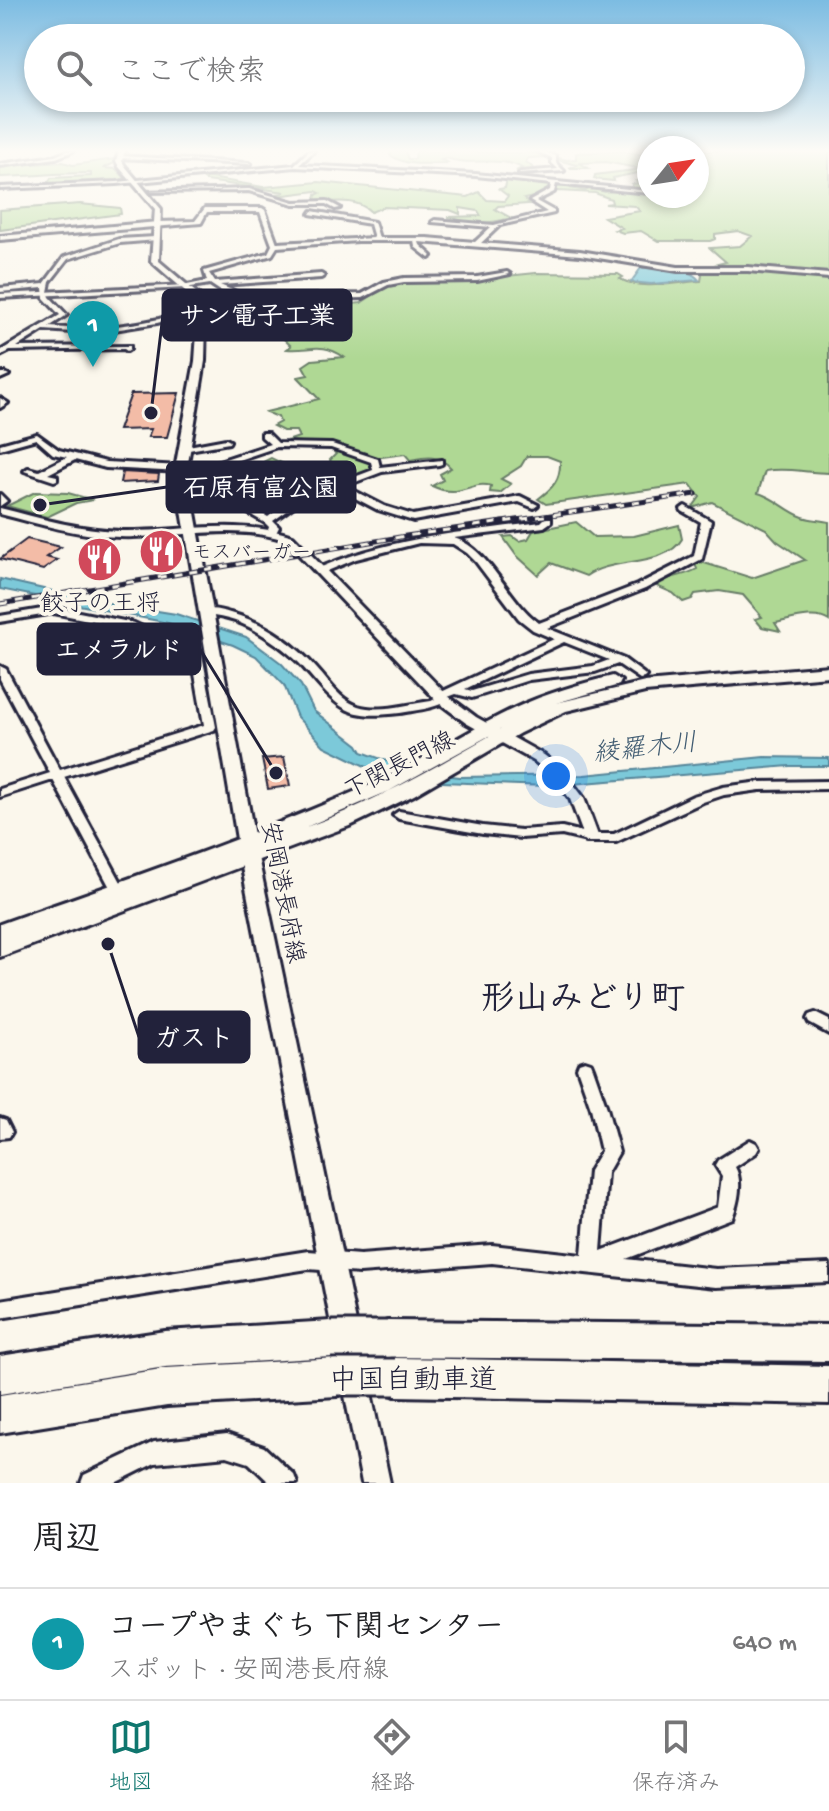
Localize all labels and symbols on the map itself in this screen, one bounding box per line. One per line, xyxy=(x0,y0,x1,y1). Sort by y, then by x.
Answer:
north arrow xyxy=(637,136,709,208)
callout: サン電子工業 xyxy=(163,290,351,340)
pin: 1 xyxy=(67,301,119,367)
text: サン電子工業 xyxy=(179,303,335,335)
callout: 石原有富公園 xyxy=(167,462,355,512)
text: 石原有富公園 xyxy=(183,474,339,507)
restaurant icon: モスバーガー xyxy=(137,527,185,575)
restaurant icon: 餃子の王将 xyxy=(76,536,124,584)
place label: モスバーガー xyxy=(192,542,312,566)
place label: 餃子の王将 xyxy=(40,591,160,620)
callout: エメラルド xyxy=(38,624,200,674)
text: エメラルド xyxy=(55,638,183,669)
street label: 下関長門線 xyxy=(340,726,461,807)
water label: 綾羅木川 xyxy=(592,728,699,771)
your location xyxy=(536,756,576,796)
street label: 安岡港長府線 xyxy=(253,819,310,966)
district label: 形山みどり町 xyxy=(481,981,685,1022)
callout: ガスト xyxy=(139,1012,249,1062)
text: ガスト xyxy=(154,1026,234,1057)
street label: 中国自動車道 xyxy=(329,1365,497,1399)

